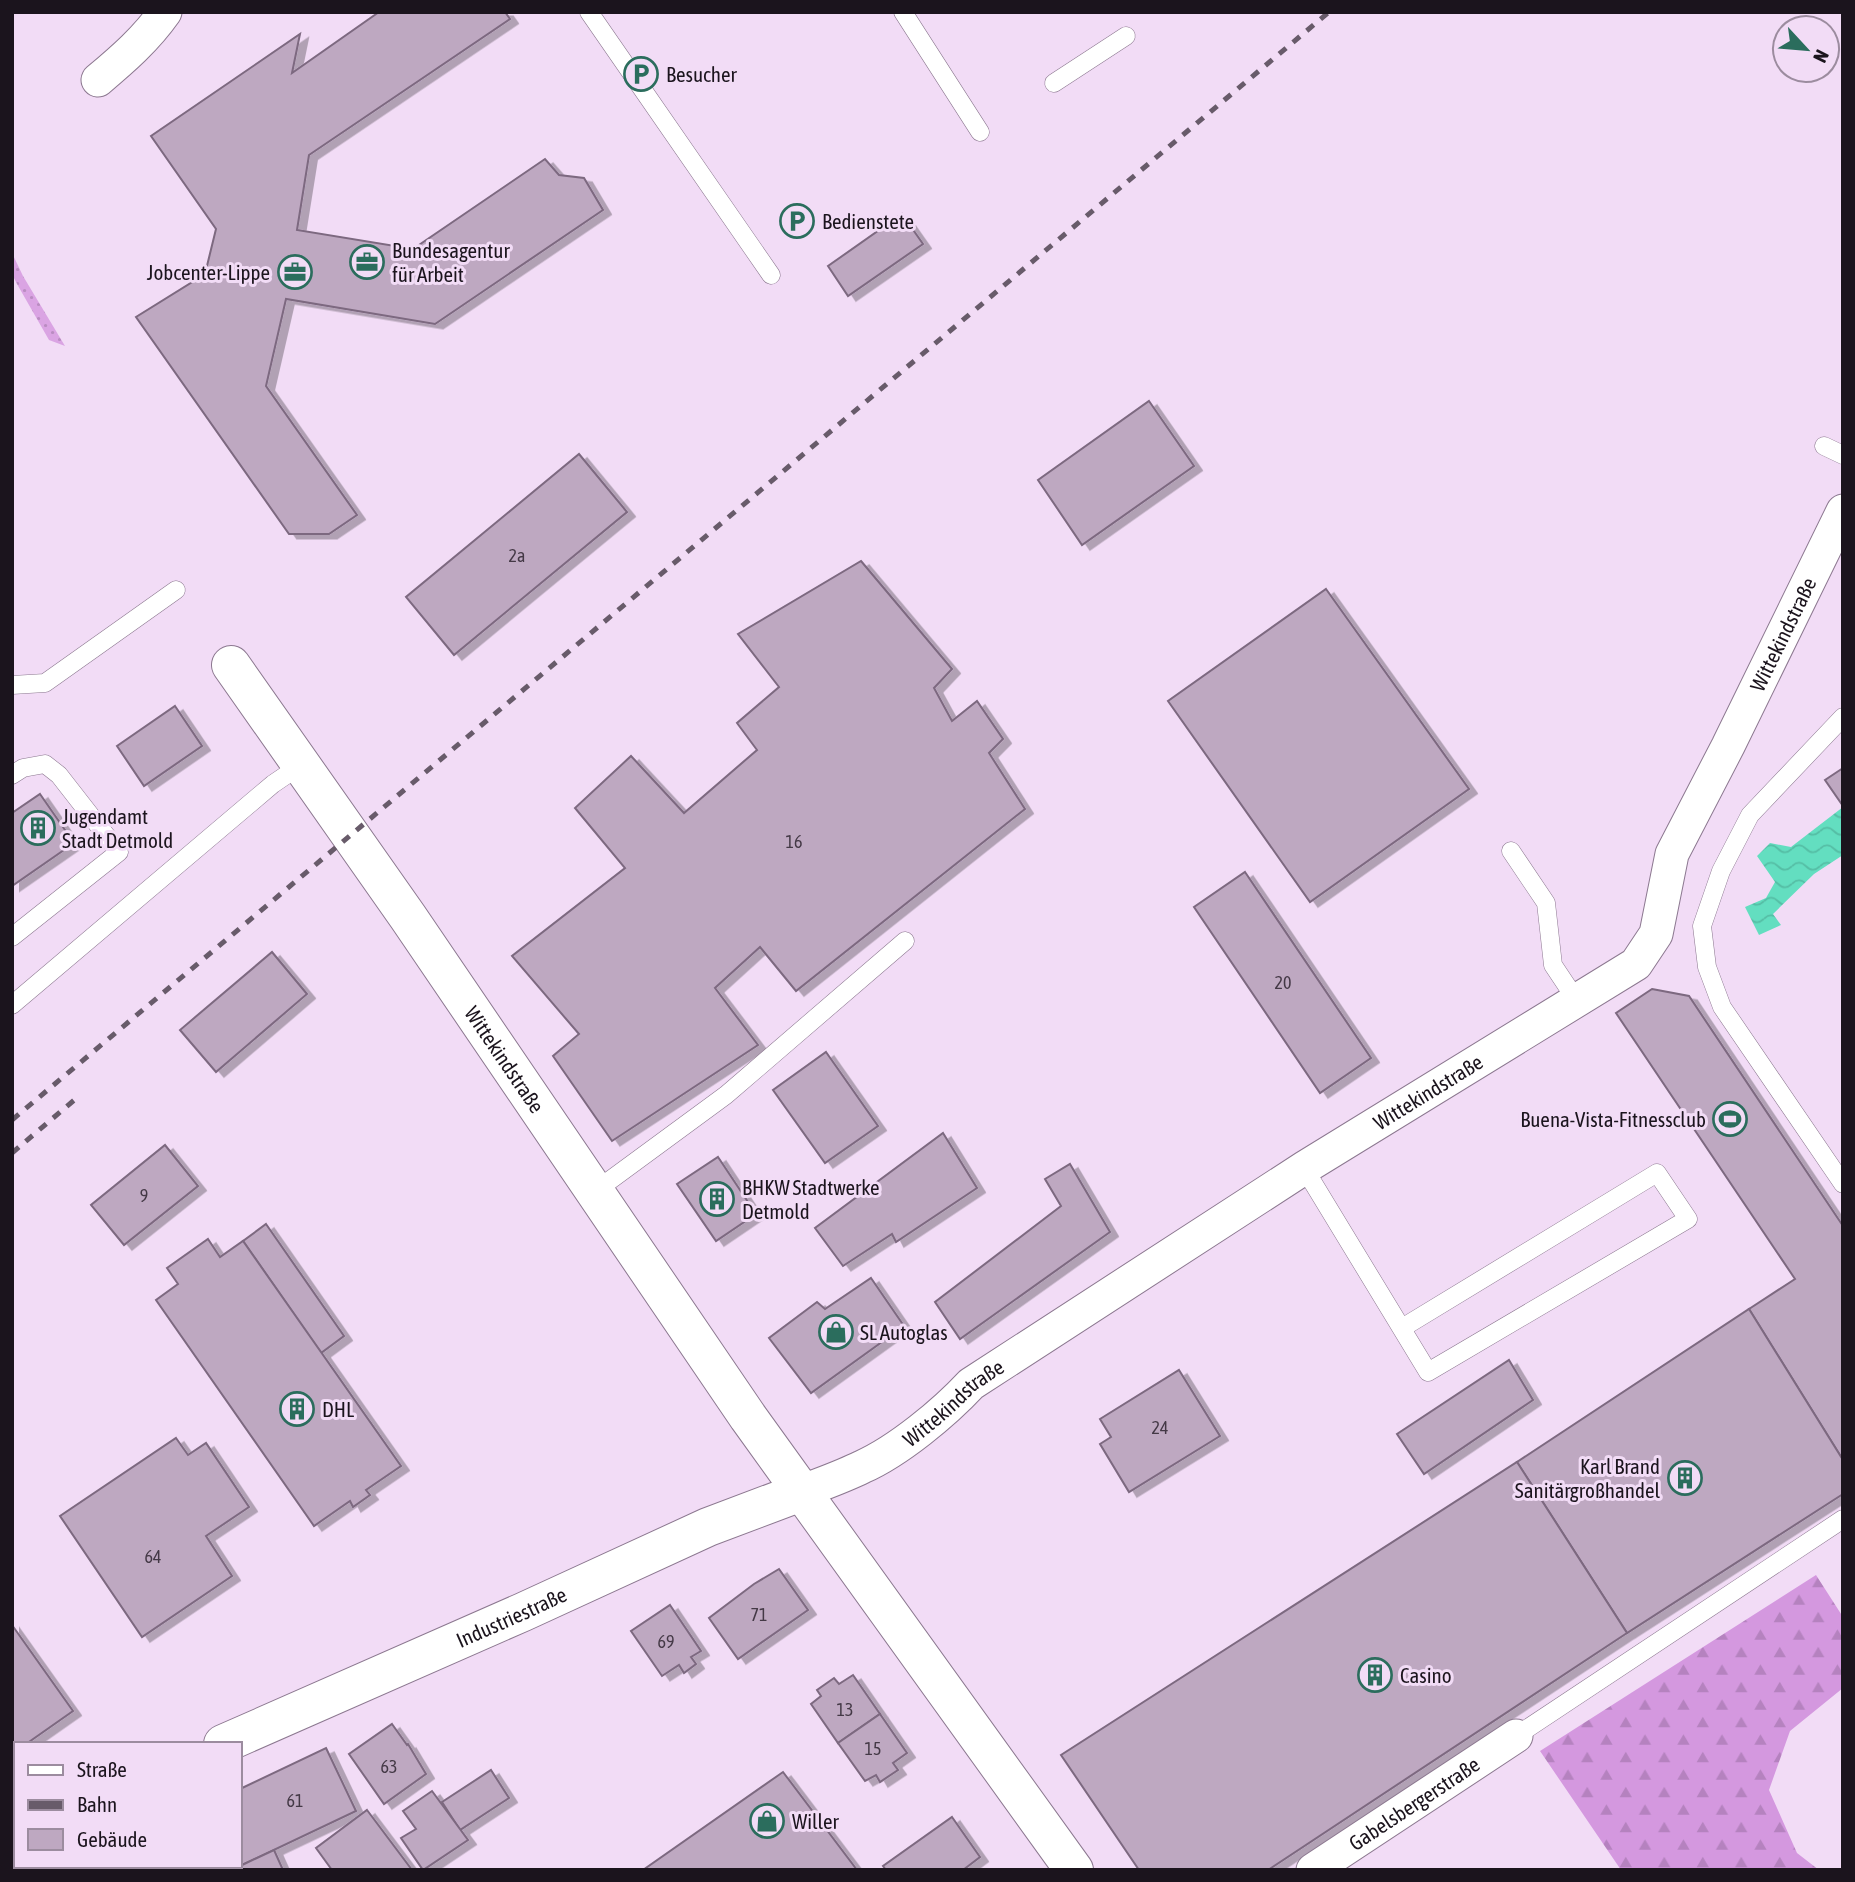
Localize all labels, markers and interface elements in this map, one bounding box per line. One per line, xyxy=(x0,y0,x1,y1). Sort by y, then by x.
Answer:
north arrow xyxy=(1771,14,1841,84)
text: N xyxy=(1809,47,1834,66)
parking icon: Besucher xyxy=(622,55,660,93)
place label: Besucher xyxy=(666,62,738,86)
parking icon: Bedienstete xyxy=(778,202,816,240)
place label: Bedienstete xyxy=(822,209,914,233)
place label: Bundesagentur für Arbeit xyxy=(392,238,510,286)
office icon: Bundesagentur für Arbeit xyxy=(348,243,386,281)
office icon: Jobcenter-Lippe xyxy=(276,253,314,291)
place label: Jobcenter-Lippe xyxy=(147,260,270,284)
house number: 2a xyxy=(509,545,525,566)
street label: Wittekindstraße xyxy=(1745,573,1821,695)
place label: Jugendamt Stadt Detmold xyxy=(62,804,173,852)
building icon: Jugendamt Stadt Detmold xyxy=(19,809,57,847)
house number: 16 xyxy=(786,831,802,852)
house number: 20 xyxy=(1275,972,1291,993)
street label: Wittekindstraße xyxy=(460,1001,549,1117)
street label: Wittekindstraße xyxy=(1369,1049,1487,1134)
sports icon: Buena-Vista-Fitnessclub xyxy=(1711,1100,1749,1138)
place label: Buena-Vista-Fitnessclub xyxy=(1520,1107,1706,1131)
place label: BHKW Stadtwerke Detmold xyxy=(742,1175,880,1223)
building icon: BHKW Stadtwerke Detmold xyxy=(698,1180,736,1218)
house number: 9 xyxy=(140,1185,148,1206)
shop icon: SL Autoglas xyxy=(817,1313,855,1351)
place label: SL Autoglas xyxy=(860,1320,948,1344)
street label: Wittekindstraße xyxy=(898,1354,1008,1451)
building icon: DHL xyxy=(278,1390,316,1428)
place label: DHL xyxy=(322,1397,354,1421)
house number: 24 xyxy=(1152,1417,1168,1438)
place label: Karl Brand Sanitärgroßhandel xyxy=(1515,1454,1660,1502)
building icon: Karl Brand Sanitärgroßhandel xyxy=(1666,1459,1704,1497)
house number: 64 xyxy=(145,1546,161,1567)
street label: Industriestraße xyxy=(452,1582,570,1652)
house number: 71 xyxy=(751,1604,767,1625)
house number: 69 xyxy=(658,1631,674,1652)
building icon: Casino xyxy=(1356,1656,1394,1694)
place label: Casino xyxy=(1400,1663,1452,1687)
house number: 13 xyxy=(837,1699,853,1720)
house number: 15 xyxy=(865,1738,881,1759)
legend xyxy=(14,1742,242,1868)
street label: Gabelsbergerstraße xyxy=(1344,1752,1484,1855)
house number: 63 xyxy=(381,1756,397,1777)
text: Straße xyxy=(77,1757,127,1781)
house number: 61 xyxy=(287,1790,303,1811)
text: Bahn xyxy=(77,1792,117,1816)
shop icon: Willer xyxy=(748,1802,786,1840)
place label: Willer xyxy=(792,1809,840,1833)
text: Gebäude xyxy=(77,1827,147,1851)

